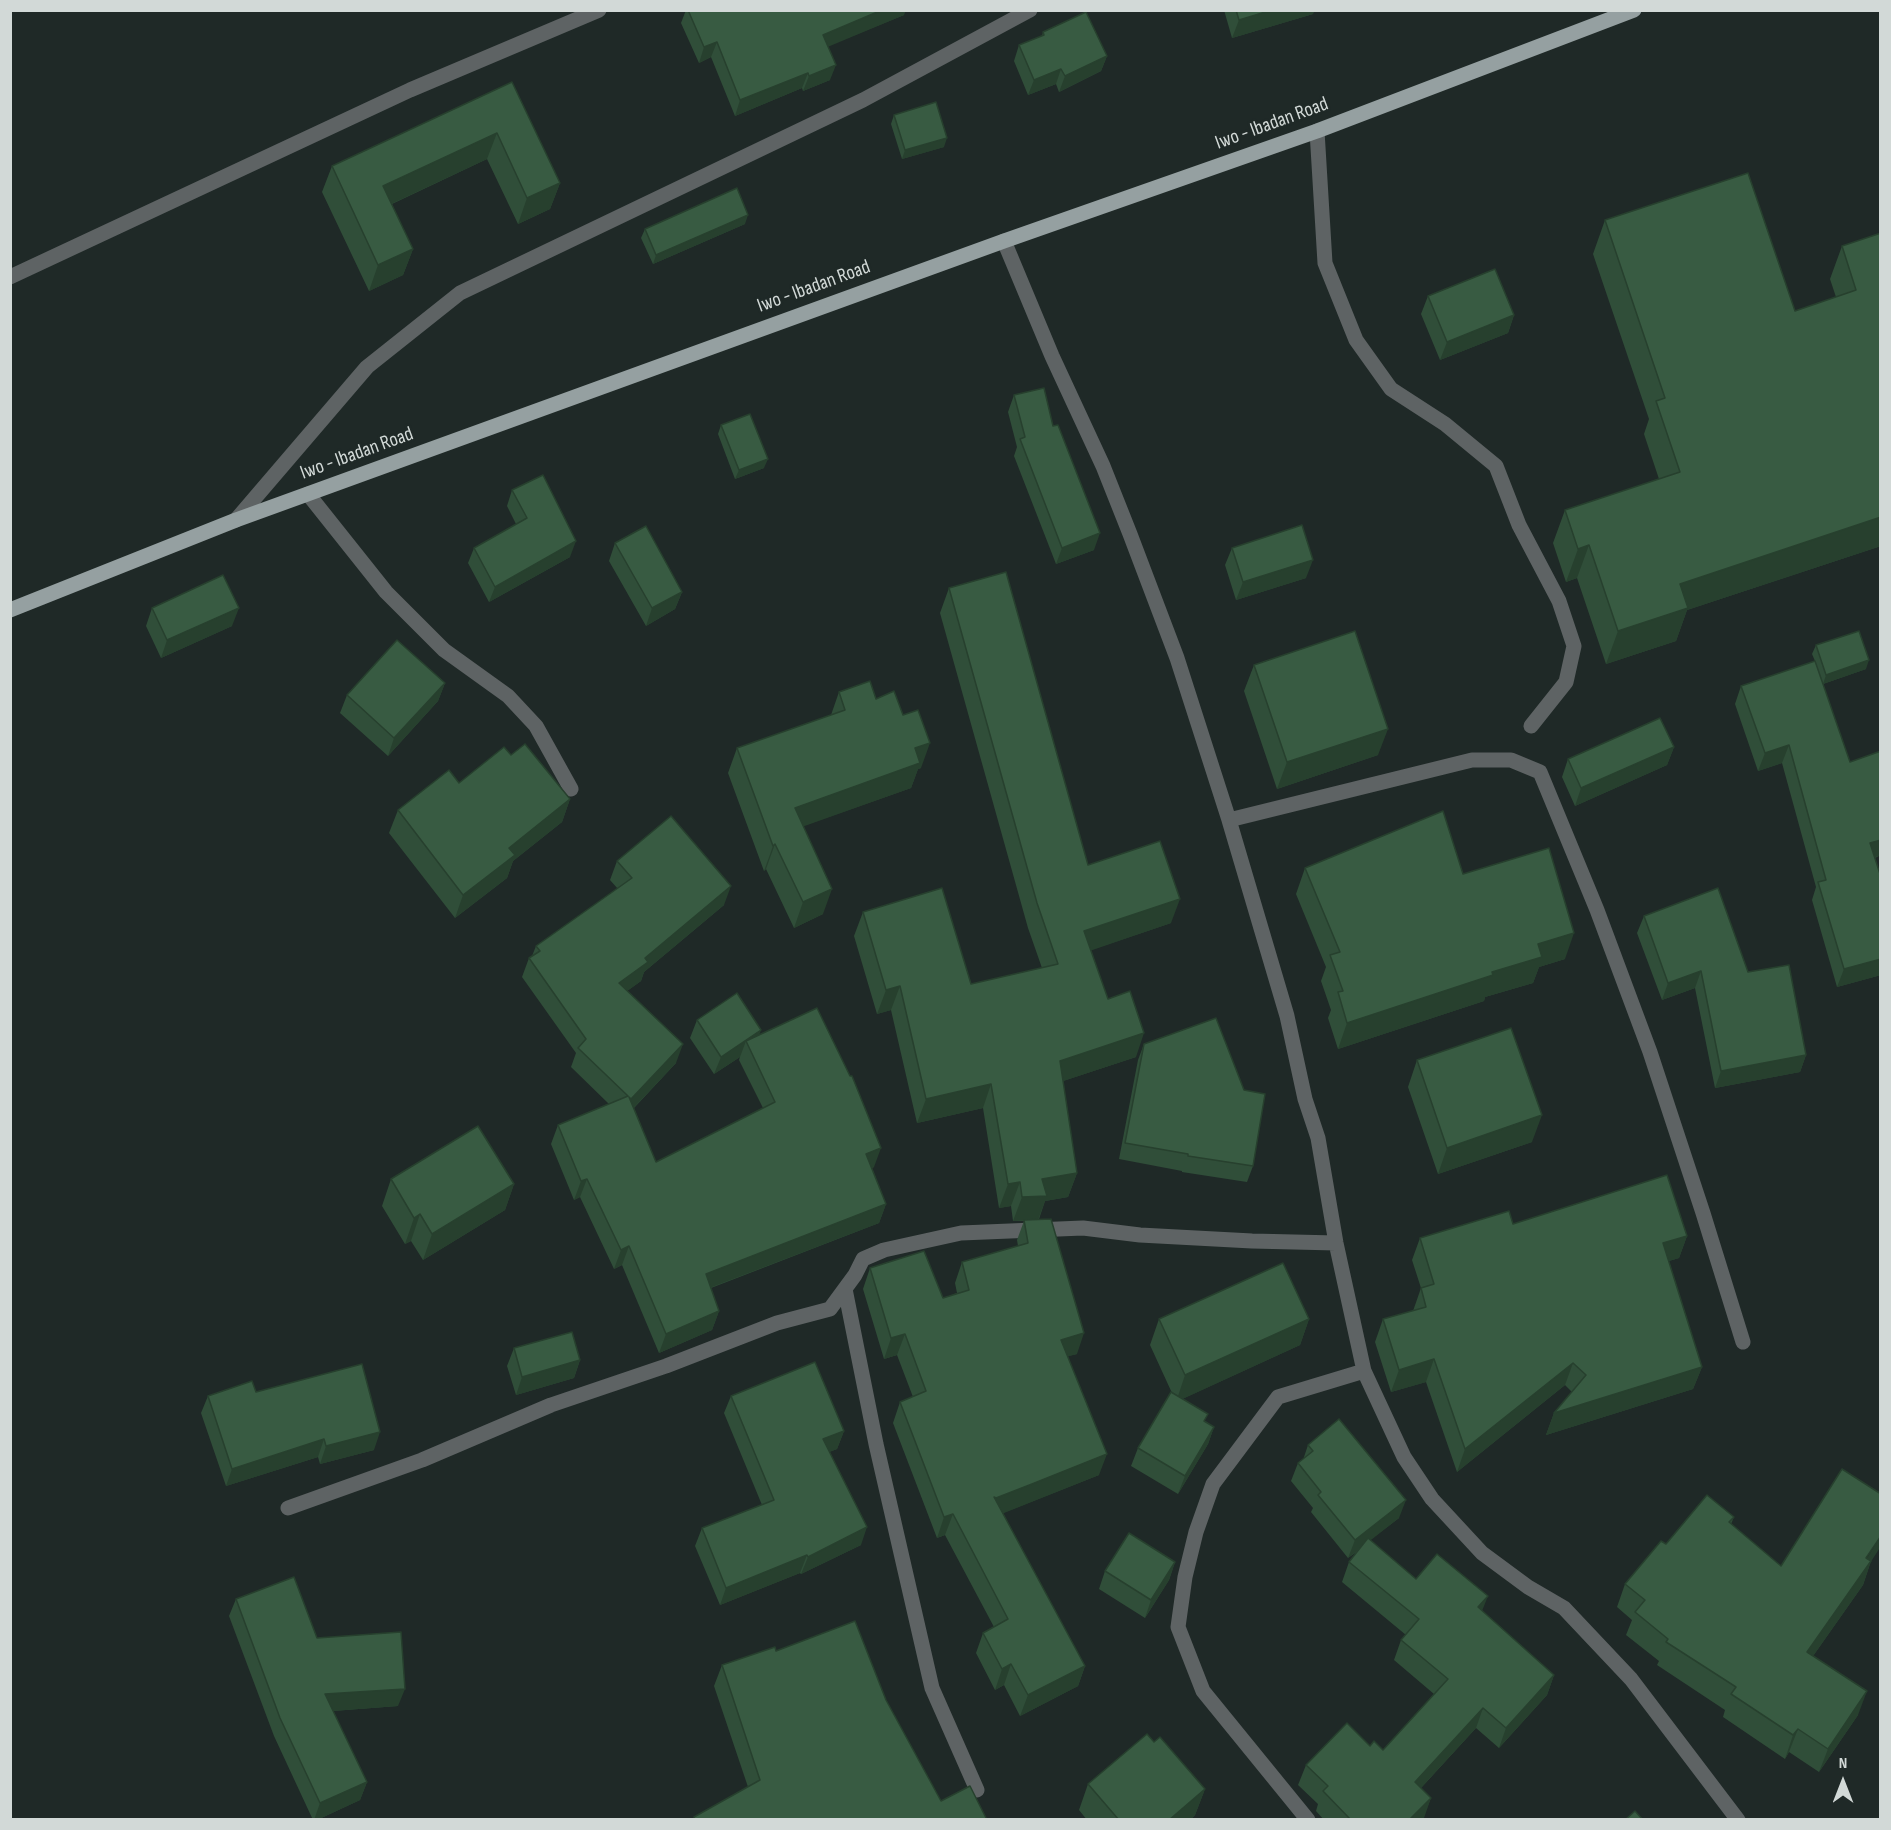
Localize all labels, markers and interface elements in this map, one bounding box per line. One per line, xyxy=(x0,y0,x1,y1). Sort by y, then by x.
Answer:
street label: Iwo - Ibadan Road xyxy=(1212,92,1332,156)
street label: Iwo - Ibadan Road xyxy=(754,255,874,319)
street label: Iwo - Ibadan Road xyxy=(297,422,417,486)
north arrow xyxy=(1813,1752,1873,1812)
text: N xyxy=(1839,1754,1847,1773)

